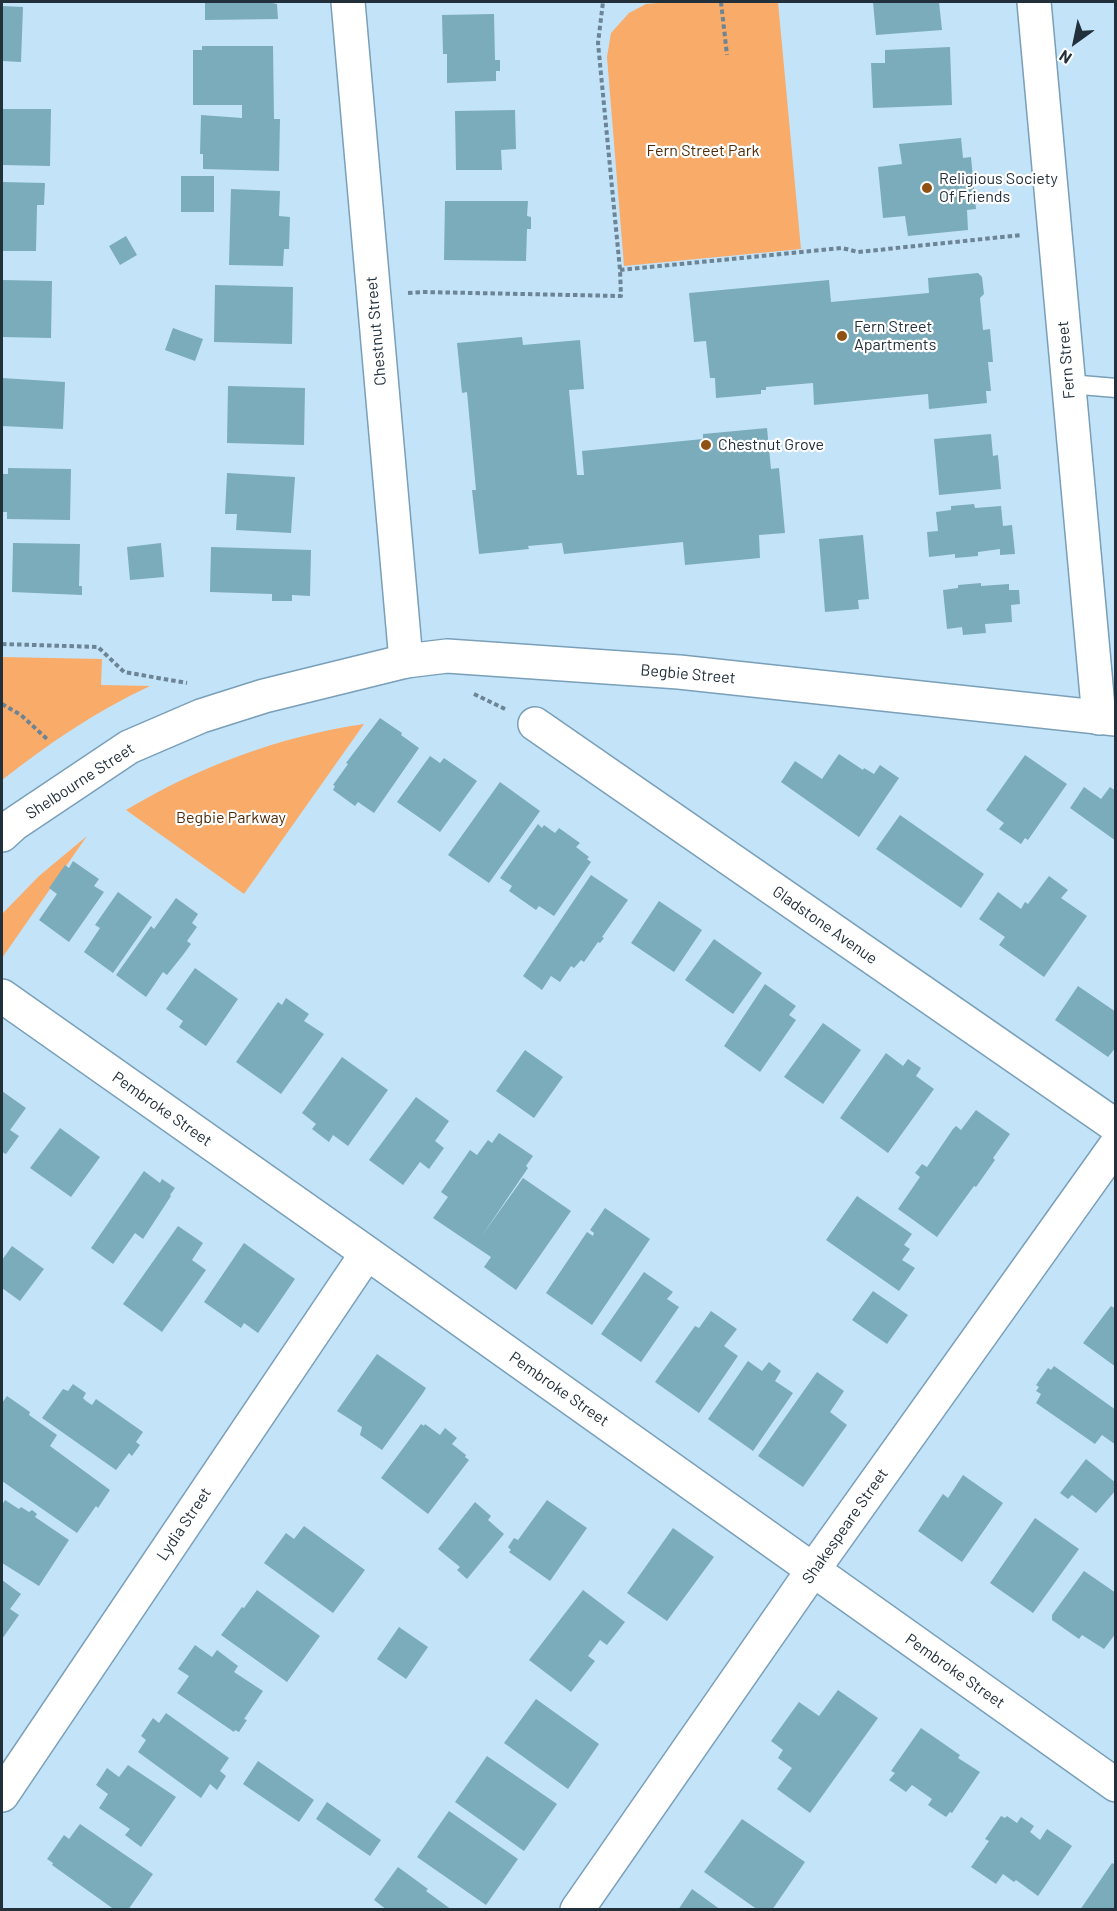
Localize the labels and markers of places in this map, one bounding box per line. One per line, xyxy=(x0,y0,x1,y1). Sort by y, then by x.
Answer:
place label: Religious Society Of Friends xyxy=(939,169,1058,207)
marker: Religious Society Of Friends xyxy=(920,181,934,195)
place label: Fern Street Apartments xyxy=(854,317,936,355)
marker: Fern Street Apartments xyxy=(835,329,849,343)
place label: Chestnut Grove xyxy=(718,435,824,455)
marker: Chestnut Grove xyxy=(699,438,713,452)

